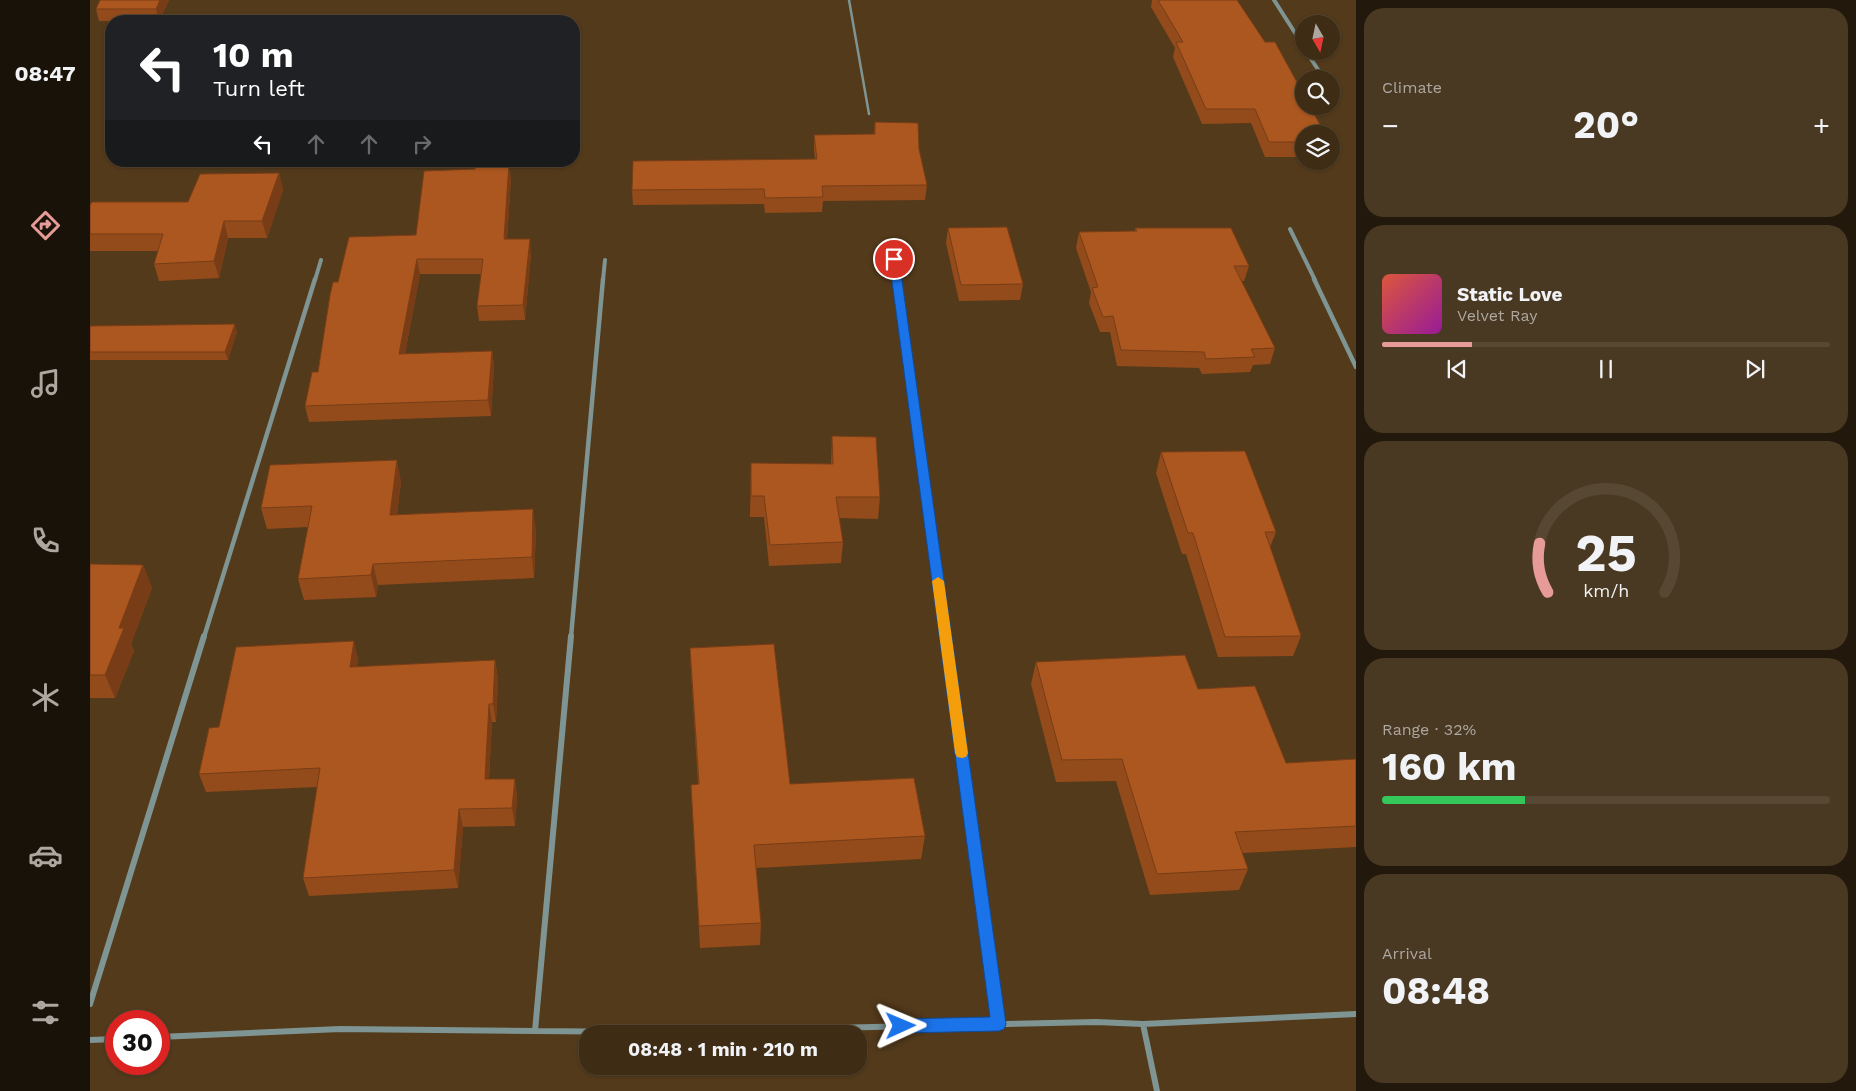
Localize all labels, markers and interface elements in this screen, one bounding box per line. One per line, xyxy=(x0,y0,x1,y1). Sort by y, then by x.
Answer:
north arrow xyxy=(1295,15,1340,60)
map controls xyxy=(1295,15,1340,170)
text: 10 m xyxy=(213,34,294,76)
icon: left xyxy=(130,35,195,100)
text: 08:47 xyxy=(14,61,76,86)
button: search xyxy=(1295,70,1340,115)
text: Turn left xyxy=(213,76,305,101)
text: Climate xyxy=(1382,78,1442,97)
text: 20° xyxy=(1573,103,1639,147)
text: − xyxy=(1382,109,1399,142)
text: + xyxy=(1813,109,1830,142)
button: layers xyxy=(1295,125,1340,170)
icon: left xyxy=(249,130,277,158)
icon: ahead xyxy=(302,130,330,158)
icon: ahead xyxy=(355,130,383,158)
icon: right xyxy=(408,130,436,158)
icon: directions xyxy=(28,208,63,243)
pin xyxy=(873,238,915,280)
icon: arrive xyxy=(880,245,908,273)
text: Static Love xyxy=(1457,283,1562,306)
text: Velvet Ray xyxy=(1457,306,1537,325)
icon: previous xyxy=(1443,355,1471,383)
icon: pause xyxy=(1592,355,1620,383)
icon: next xyxy=(1741,355,1769,383)
icon: music xyxy=(28,366,63,401)
icon: phone xyxy=(28,523,63,558)
text: 25 xyxy=(1575,523,1637,584)
text: km/h xyxy=(1583,580,1629,601)
icon: climate xyxy=(28,680,63,715)
text: Range · 32% xyxy=(1382,720,1476,739)
text: 160 km xyxy=(1382,745,1517,789)
icon: car xyxy=(28,838,63,873)
text: Arrival xyxy=(1382,944,1432,963)
text: 08:48 xyxy=(1382,969,1490,1013)
icon: filters xyxy=(28,995,63,1030)
position arrow xyxy=(874,999,926,1051)
speed limit sign: 30 xyxy=(105,1010,170,1075)
text: 08:48 · 1 min · 210 m xyxy=(628,1038,818,1061)

